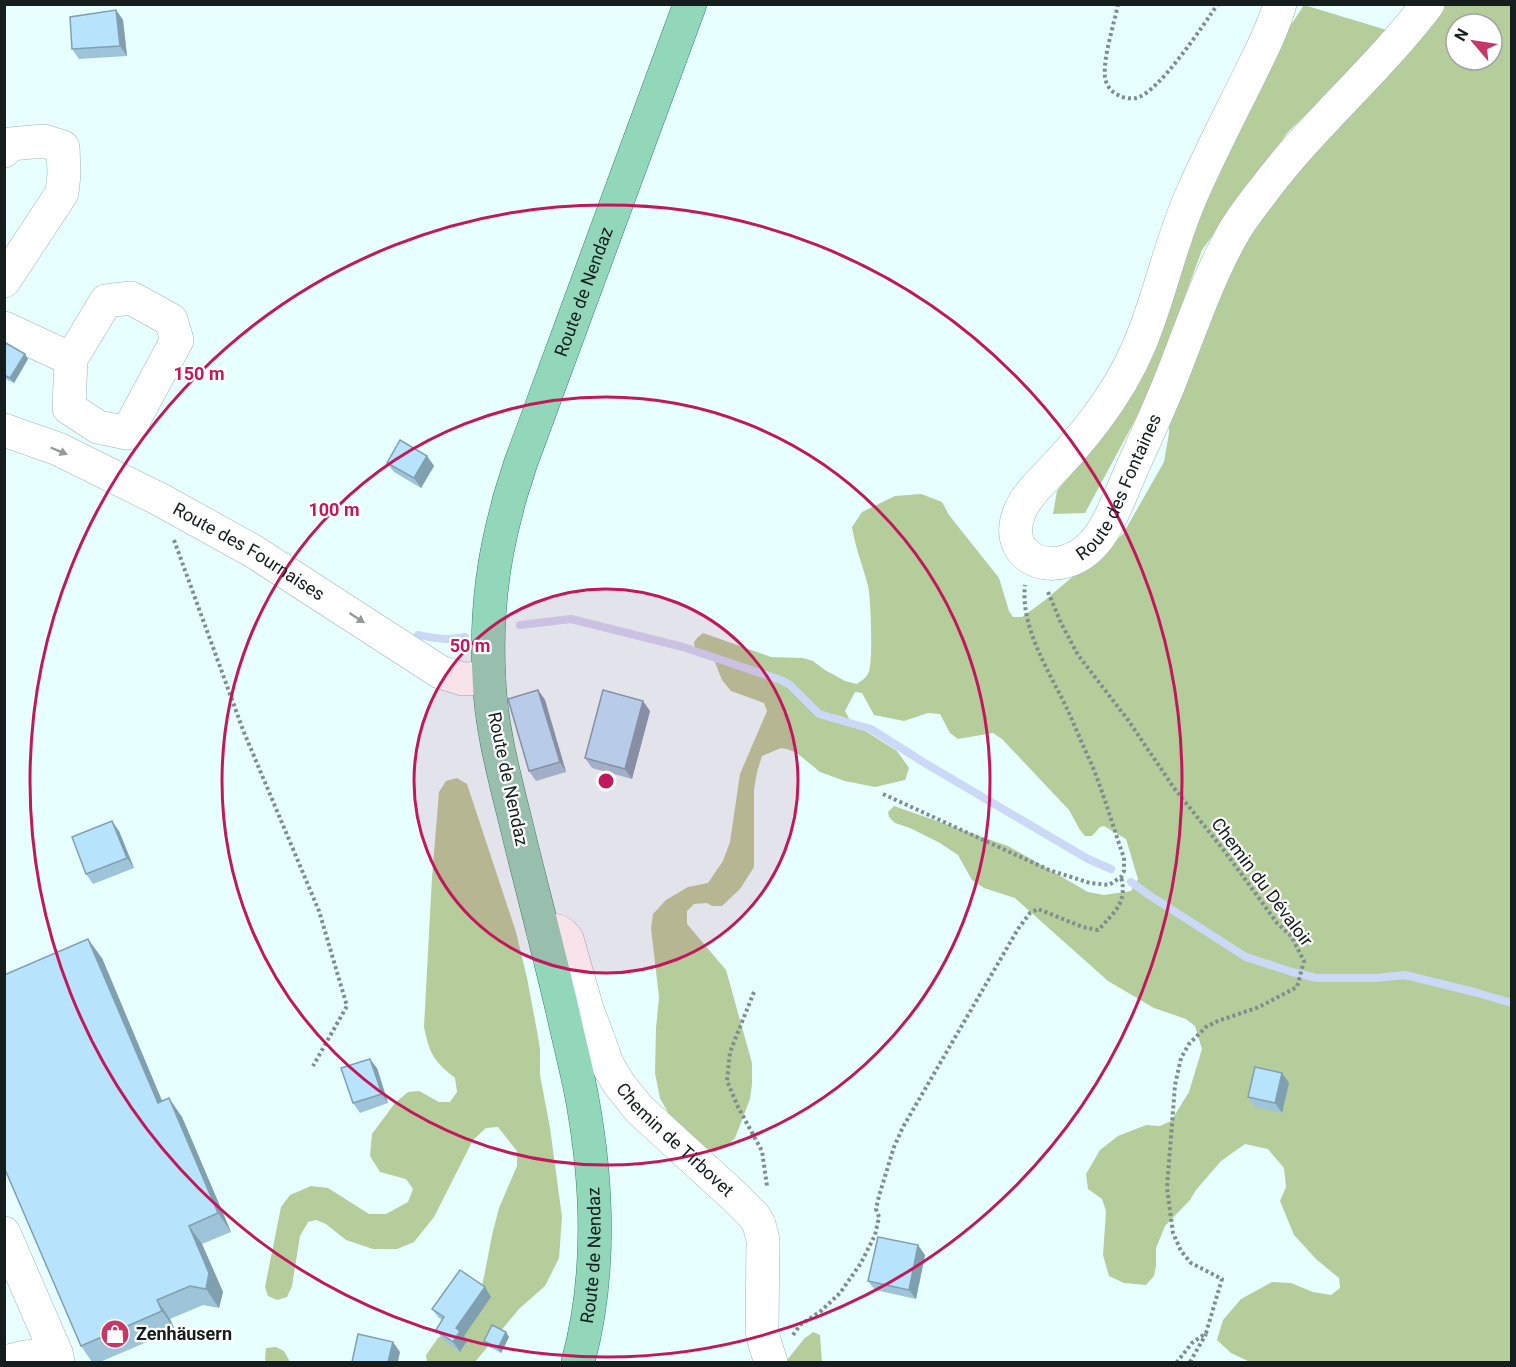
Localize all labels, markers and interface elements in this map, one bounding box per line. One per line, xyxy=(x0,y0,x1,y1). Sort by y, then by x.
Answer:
north arrow xyxy=(1444,12,1504,72)
text: N xyxy=(1450,25,1472,45)
street label: Route de Nendaz xyxy=(550,224,617,359)
text: 150 m xyxy=(173,363,225,384)
street label: Route des Fontaines xyxy=(1072,410,1165,565)
one-way arrow xyxy=(51,446,69,456)
street label: Route des Fournaises xyxy=(170,498,329,605)
text: 100 m xyxy=(308,499,360,520)
one-way arrow xyxy=(349,613,365,624)
text: 50 m xyxy=(450,635,490,656)
street label: Route de Nendaz xyxy=(484,710,533,848)
centre of rings xyxy=(596,771,616,791)
street label: Chemin du Dévaloir xyxy=(1207,813,1317,950)
street label: Chemin de Tirbovet xyxy=(612,1078,738,1201)
street label: Route de Nendaz xyxy=(576,1186,605,1325)
shop icon: Zenhäusern xyxy=(99,1318,131,1350)
place label: Zenhäusern xyxy=(136,1323,232,1344)

